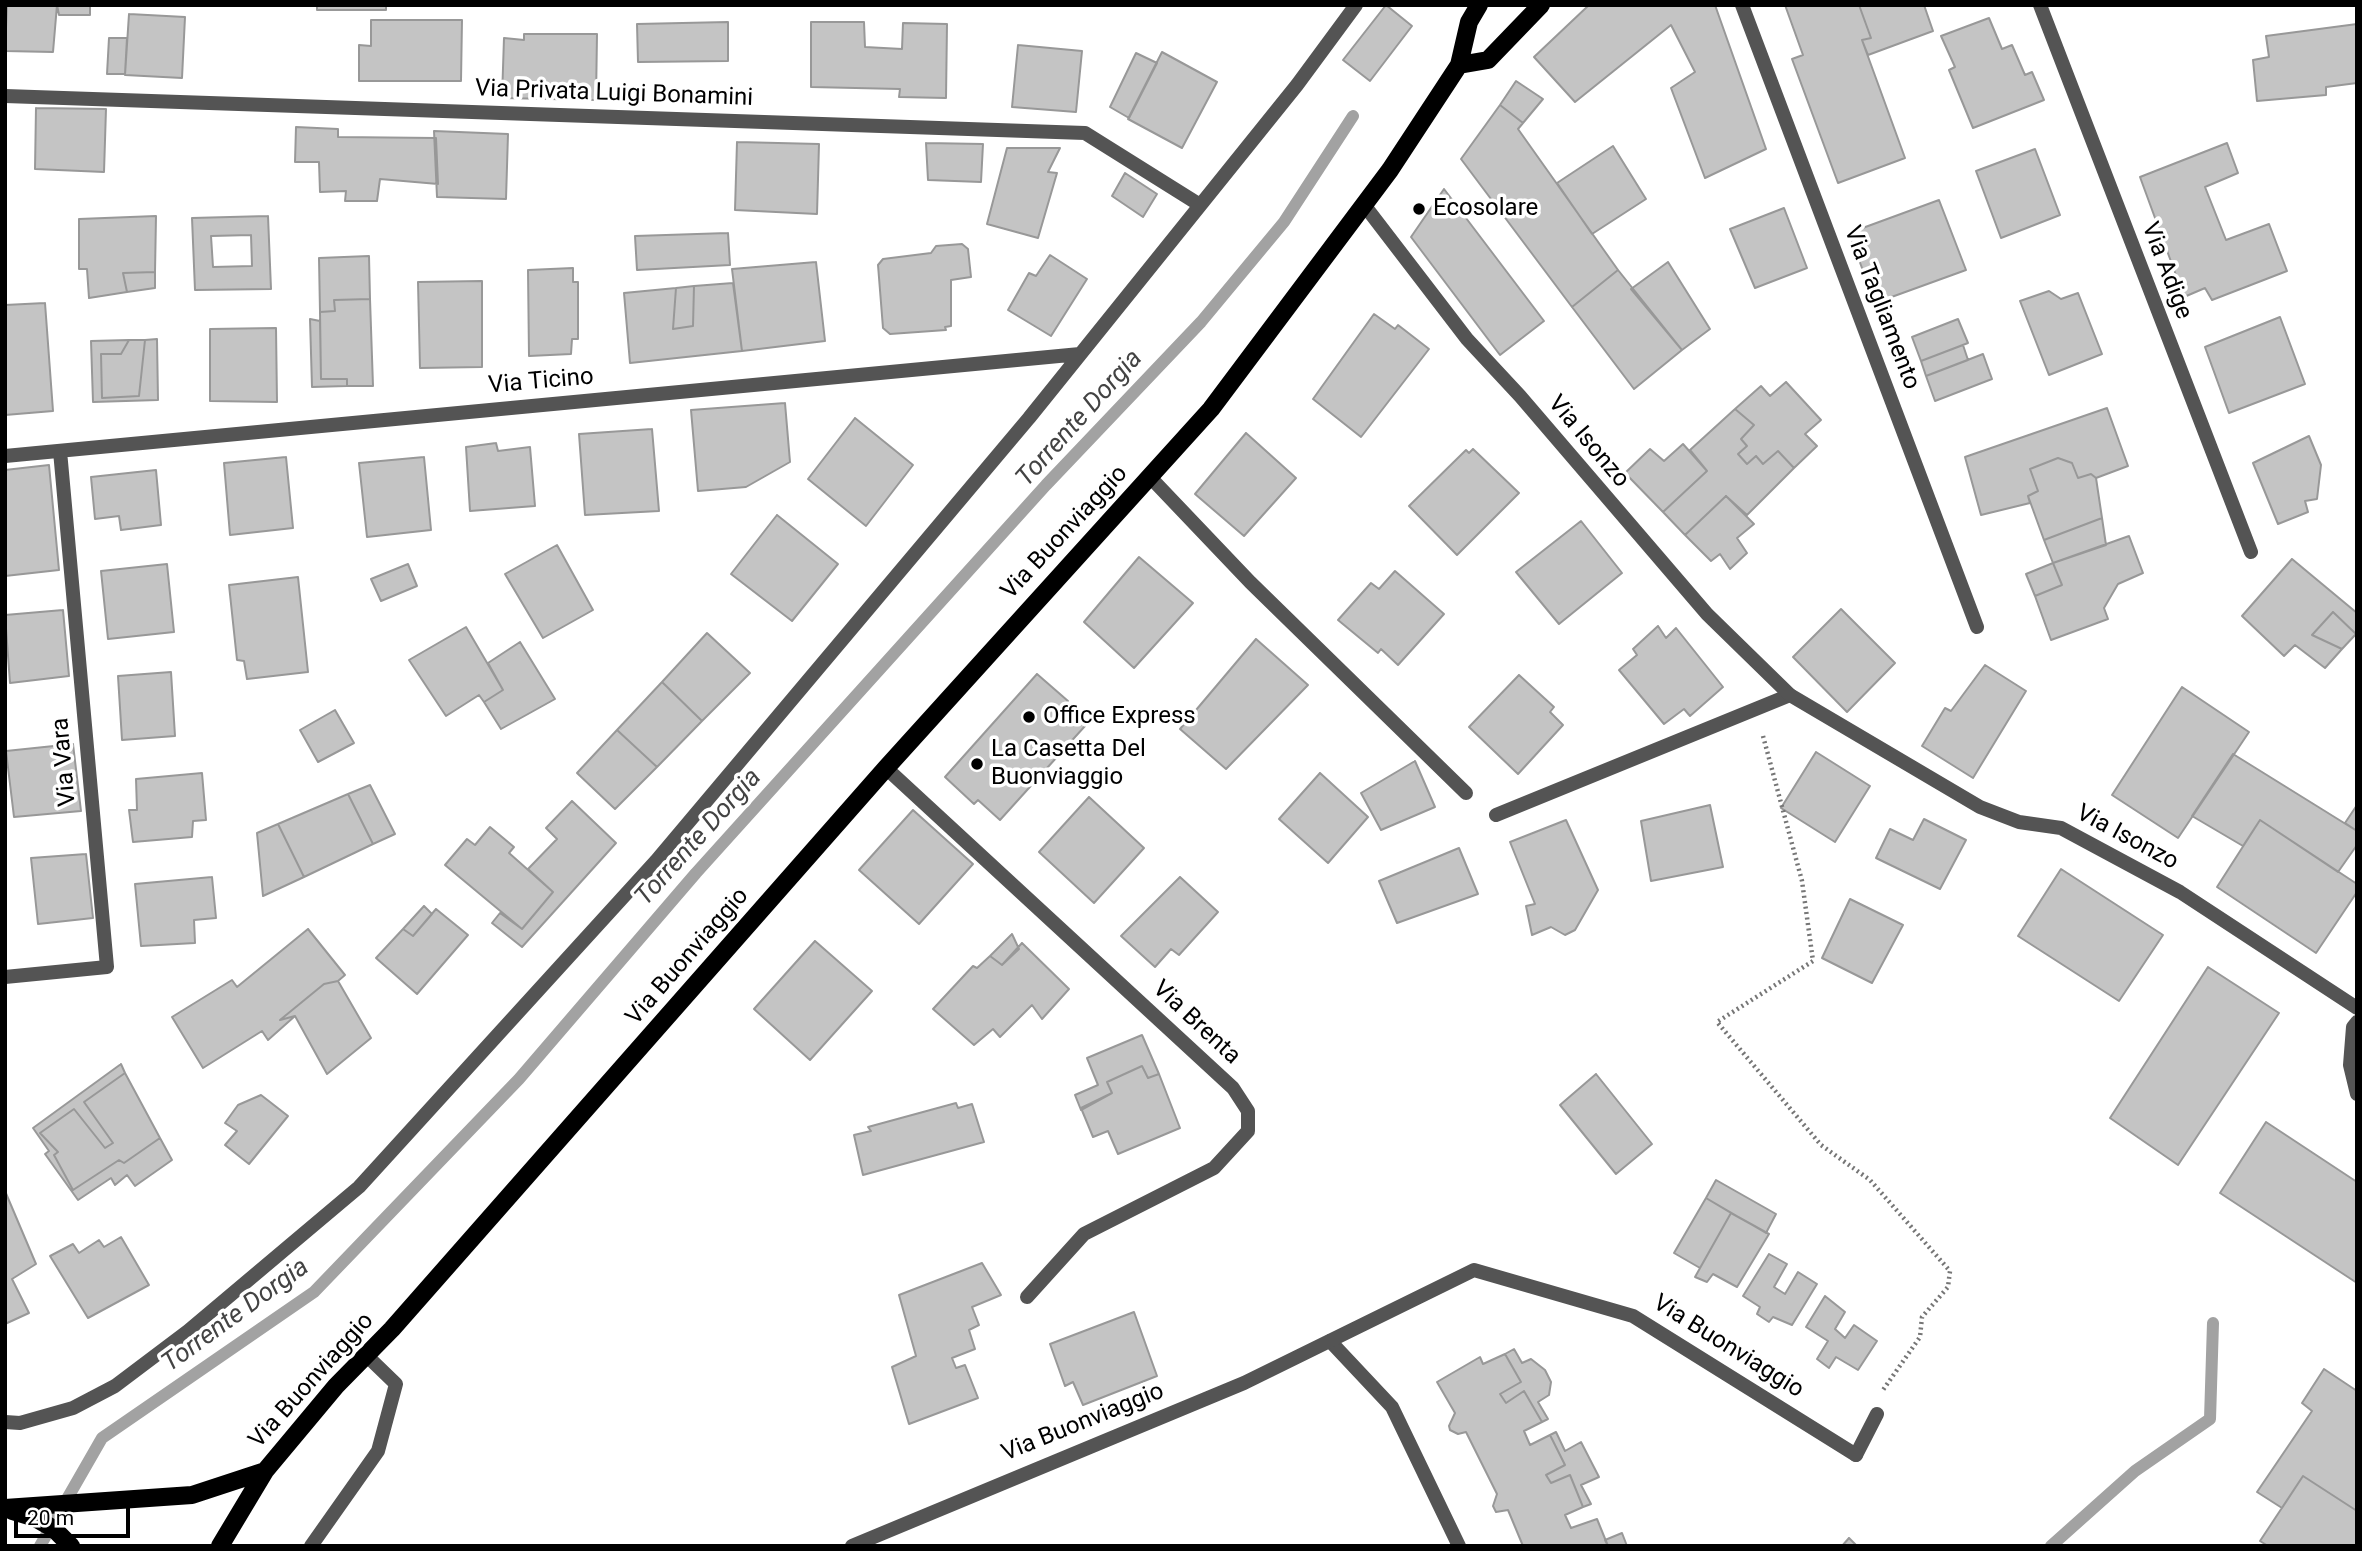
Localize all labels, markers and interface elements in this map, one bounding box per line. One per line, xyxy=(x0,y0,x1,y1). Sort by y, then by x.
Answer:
street label: Via Privata Luigi Bonamini xyxy=(474,75,754,113)
place label: Ecosolare xyxy=(1433,195,1538,223)
marker: Ecosolare xyxy=(1411,201,1427,217)
street label: Via Adige xyxy=(2134,219,2198,323)
street label: Via Tagliamento xyxy=(1837,222,1925,394)
water label: Torrente Dorgia xyxy=(1010,344,1150,494)
street label: Via Ticino xyxy=(487,363,595,401)
street label: Via Isonzo xyxy=(1541,390,1635,494)
street label: Via Buonviaggio xyxy=(996,460,1134,606)
place label: Office Express xyxy=(1043,703,1196,731)
marker: Office Express xyxy=(1021,709,1037,725)
street label: Via Vara xyxy=(47,717,83,807)
place label: La Casetta Del Buonviaggio xyxy=(991,736,1146,792)
marker: La Casetta Del Buonviaggio xyxy=(969,756,985,772)
water label: Torrente Dorgia xyxy=(629,763,769,913)
street label: Via Isonzo xyxy=(2071,799,2183,877)
street label: Via Buonviaggio xyxy=(621,883,755,1031)
street label: Via Brenta xyxy=(1146,975,1246,1071)
water label: Torrente Dorgia xyxy=(157,1252,315,1380)
street label: Via Buonviaggio xyxy=(1647,1289,1809,1405)
street label: Via Buonviaggio xyxy=(244,1307,380,1455)
street label: Via Buonviaggio xyxy=(998,1377,1168,1469)
scale bar xyxy=(18,1492,133,1536)
text: 20 m xyxy=(27,1506,74,1530)

